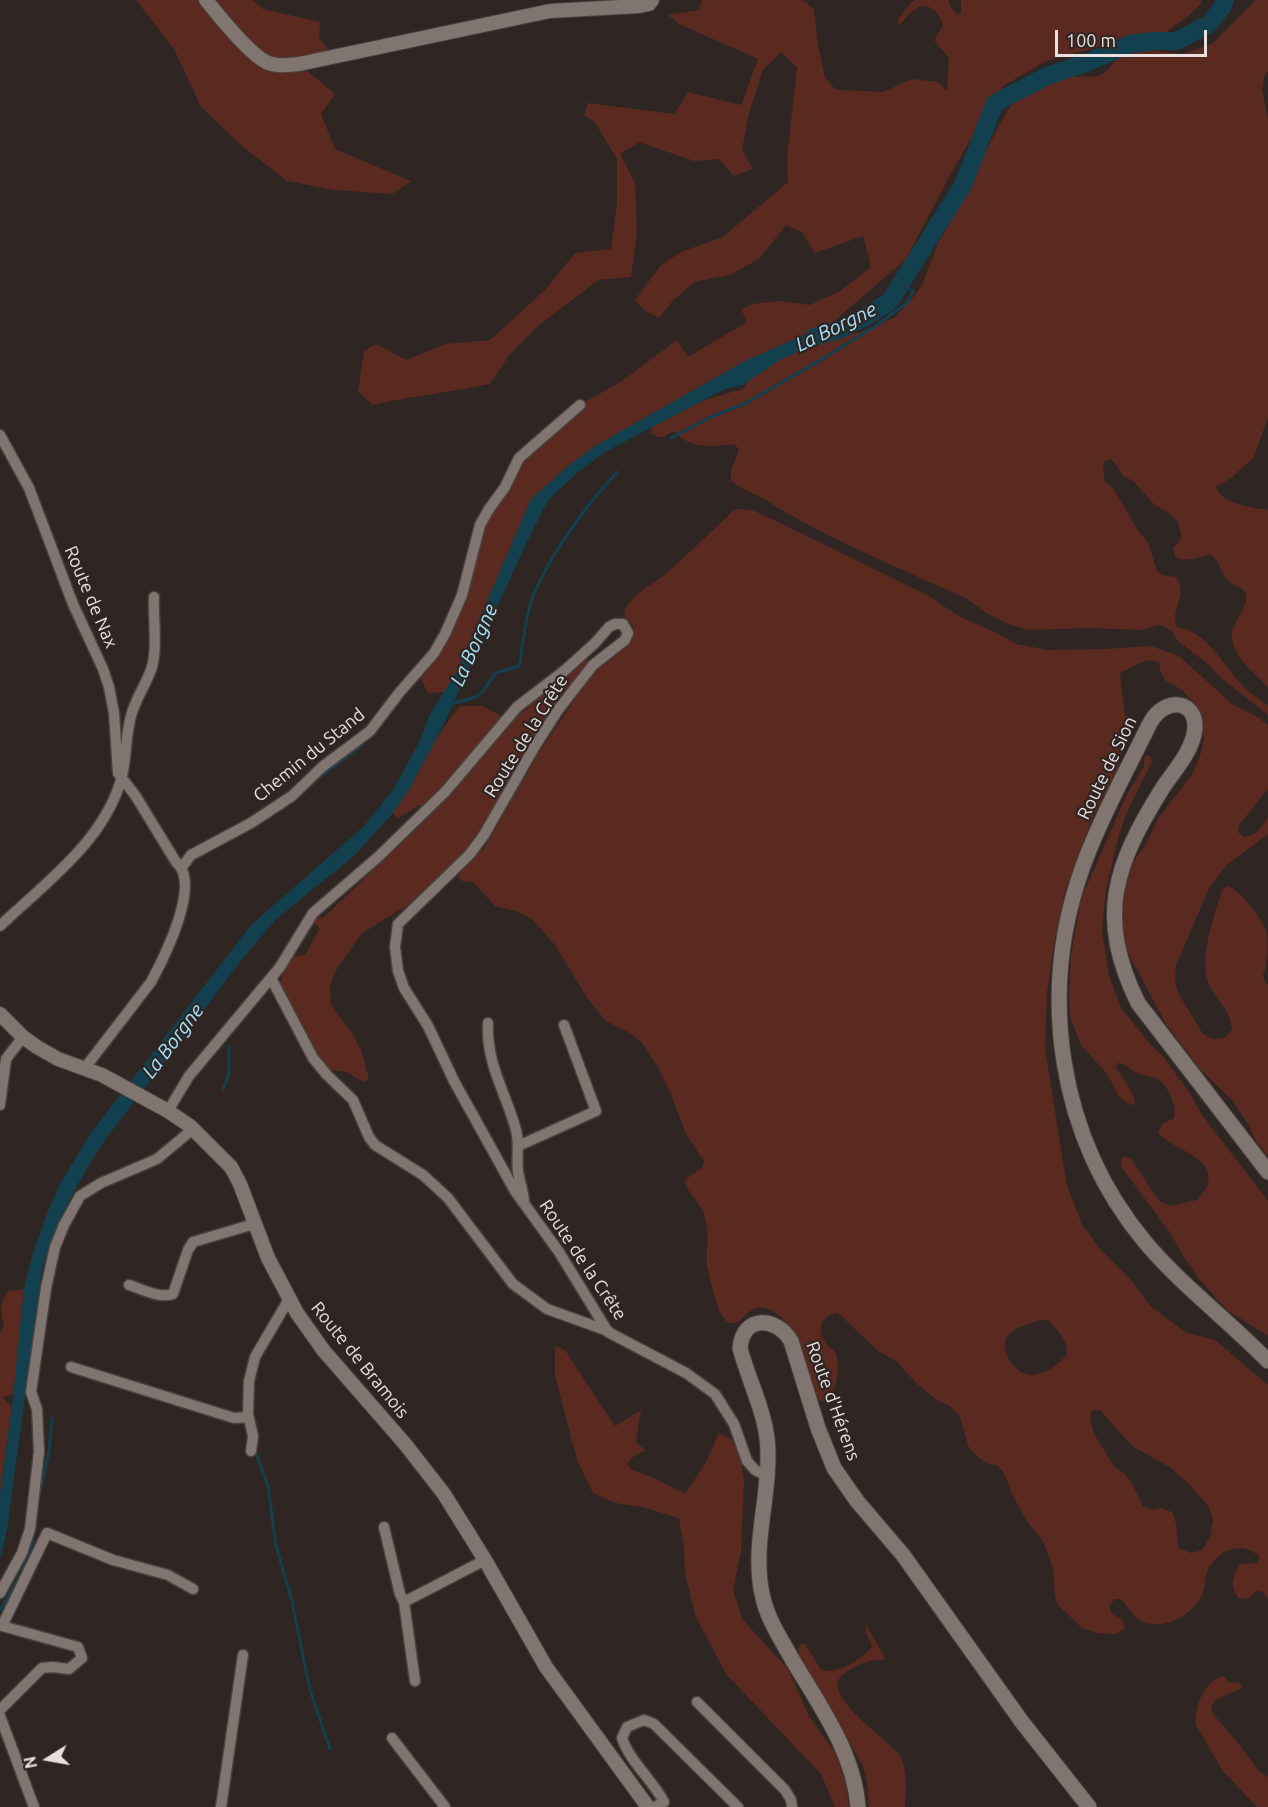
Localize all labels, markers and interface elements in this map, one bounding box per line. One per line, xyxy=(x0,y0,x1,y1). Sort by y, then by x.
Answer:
scale bar xyxy=(1058,18,1210,56)
text: 100 m xyxy=(1066,30,1116,50)
water label: La Borgne xyxy=(792,297,880,357)
street label: Route de Nax xyxy=(60,543,122,651)
water label: La Borgne xyxy=(445,600,503,690)
street label: Route de la Crête xyxy=(480,671,572,801)
street label: Chemin du Stand xyxy=(249,703,369,807)
street label: Route de Sion xyxy=(1073,713,1141,823)
water label: La Borgne xyxy=(137,999,209,1083)
street label: Route de la Crête xyxy=(535,1196,631,1324)
street label: Route de Bramois xyxy=(306,1297,414,1423)
street label: Route d'Hérens xyxy=(801,1338,865,1464)
north arrow xyxy=(18,1729,78,1789)
text: N xyxy=(20,1755,40,1770)

